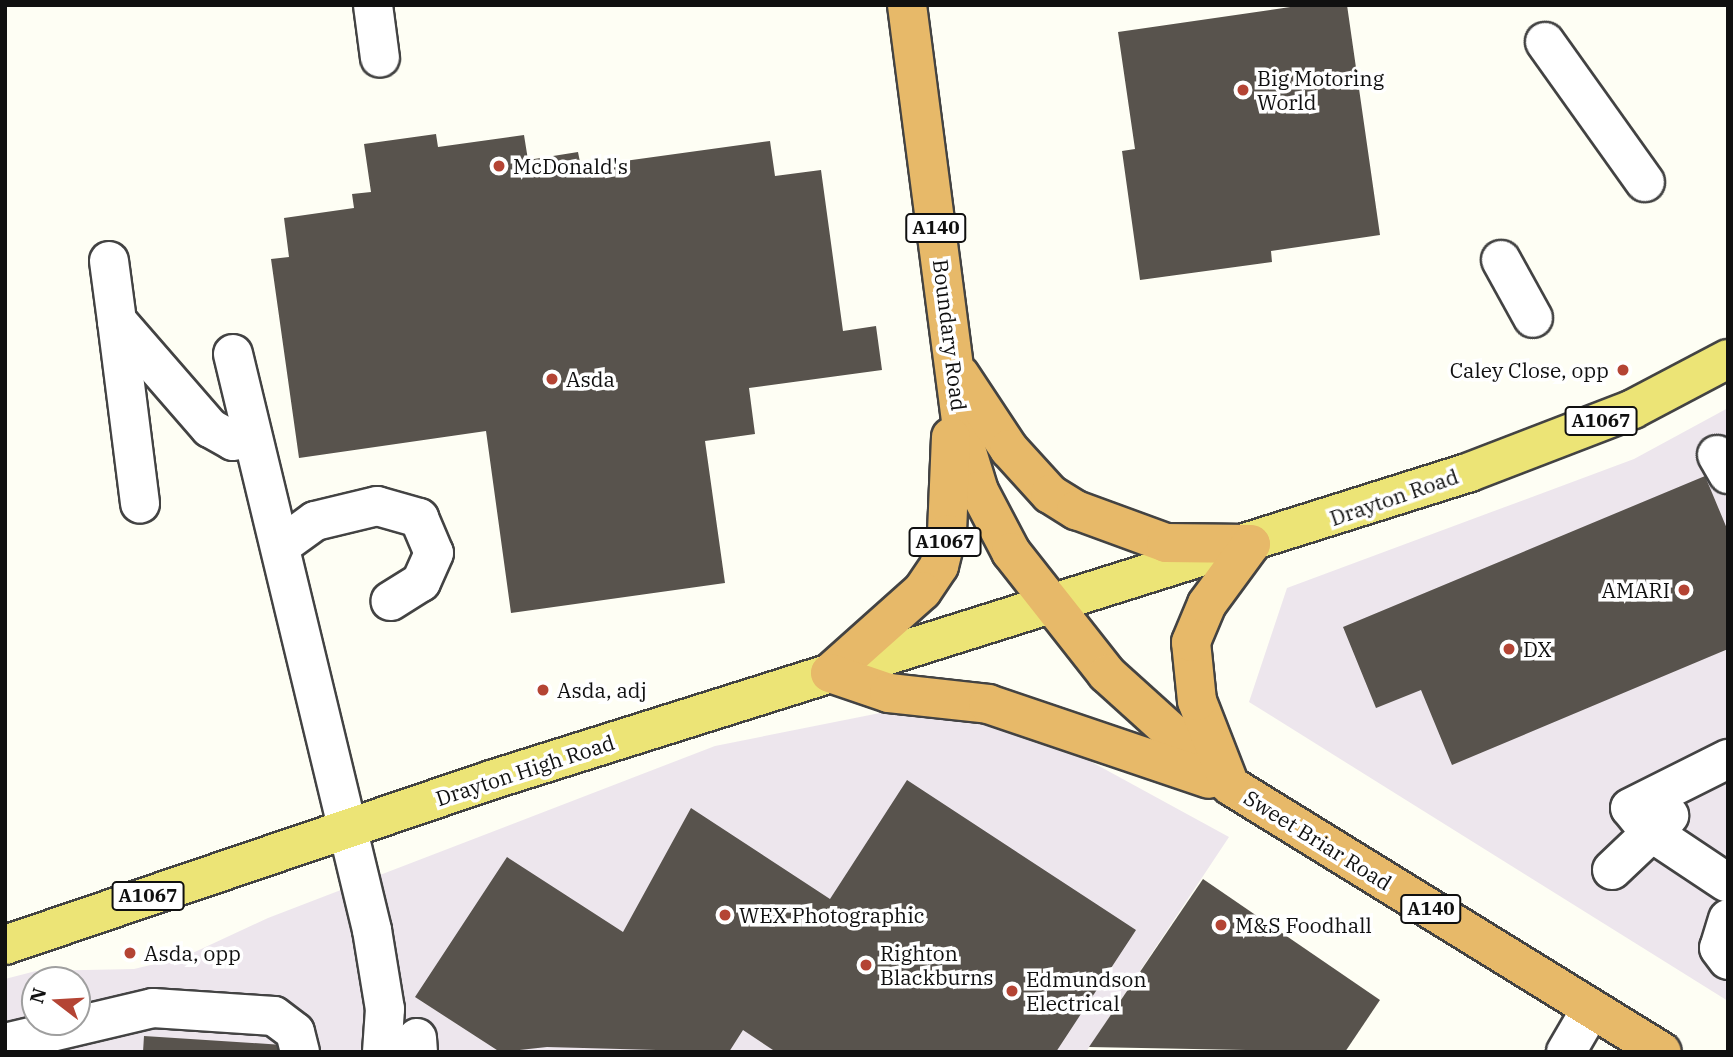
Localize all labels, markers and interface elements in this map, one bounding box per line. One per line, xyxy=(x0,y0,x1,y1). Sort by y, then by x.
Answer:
place label: Big Motoring World xyxy=(1257,65,1384,115)
marker: Big Motoring World xyxy=(1235,82,1251,98)
place label: McDonald's xyxy=(513,153,628,179)
marker: McDonald's xyxy=(491,158,507,174)
road number: A140 xyxy=(904,212,968,244)
street label: Boundary Road xyxy=(928,258,972,412)
place label: Caley Close, opp xyxy=(1450,357,1609,383)
marker: Caley Close, opp xyxy=(1615,362,1631,378)
place label: Asda xyxy=(566,366,615,392)
marker: Asda xyxy=(544,371,560,387)
road number: A1067 xyxy=(1564,406,1638,436)
street label: Drayton Road xyxy=(1326,463,1462,531)
road number: A1067 xyxy=(908,526,982,558)
place label: AMARI xyxy=(1601,577,1670,603)
marker: AMARI xyxy=(1676,582,1692,598)
place label: DX xyxy=(1523,636,1552,662)
marker: DX xyxy=(1501,641,1517,657)
place label: Asda, adj xyxy=(557,677,647,703)
marker: Asda, adj xyxy=(535,682,551,698)
street label: Drayton High Road xyxy=(432,729,618,811)
street label: Sweet Briar Road xyxy=(1240,785,1396,895)
road number: A1067 xyxy=(111,880,185,912)
road number: A140 xyxy=(1400,894,1462,925)
place label: WEX Photographic xyxy=(739,902,925,928)
marker: WEX Photographic xyxy=(717,907,733,923)
place label: M&S Foodhall xyxy=(1235,912,1372,938)
marker: M&S Foodhall xyxy=(1213,917,1229,933)
place label: Asda, opp xyxy=(144,940,241,966)
place label: Righton Blackburns xyxy=(880,940,993,990)
marker: Asda, opp xyxy=(122,945,138,961)
marker: Righton Blackburns xyxy=(858,957,874,973)
north arrow xyxy=(21,966,91,1036)
place label: Edmundson Electrical xyxy=(1026,966,1147,1016)
marker: Edmundson Electrical xyxy=(1004,983,1020,999)
text: N xyxy=(24,985,52,1006)

